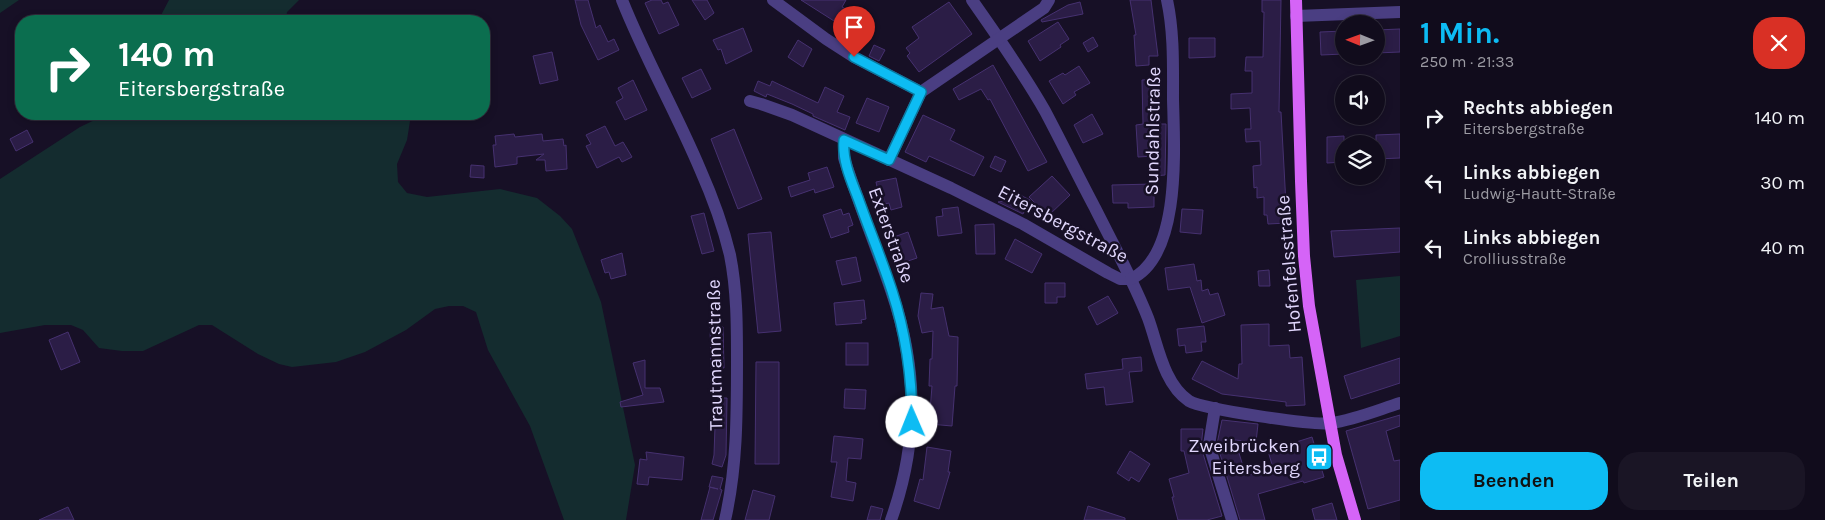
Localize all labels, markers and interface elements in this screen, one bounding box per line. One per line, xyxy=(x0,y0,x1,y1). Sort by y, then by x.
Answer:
pin xyxy=(833,6,875,57)
icon: arrive xyxy=(840,13,868,41)
north arrow xyxy=(1335,15,1385,65)
map controls xyxy=(1335,15,1385,185)
text: 1 Min. xyxy=(1420,15,1500,51)
button: close xyxy=(1753,17,1805,69)
text: 140 m xyxy=(118,34,216,75)
icon: right xyxy=(35,35,100,100)
text: 250 m · 21:33 xyxy=(1420,52,1514,71)
street label: Sundahlstraße xyxy=(1141,66,1165,196)
button: sound xyxy=(1335,75,1385,125)
text: Eitersbergstraße xyxy=(118,76,285,102)
text: Rechts abbiegen xyxy=(1463,97,1613,119)
icon: right xyxy=(1420,104,1448,132)
text: 140 m xyxy=(1755,107,1805,129)
text: Eitersbergstraße xyxy=(1463,119,1585,138)
button: layers xyxy=(1335,135,1385,185)
text: Links abbiegen xyxy=(1463,162,1600,184)
icon: left xyxy=(1420,169,1448,197)
text: 30 m xyxy=(1760,172,1805,194)
street label: Eitersbergstraße xyxy=(994,180,1132,268)
street label: Exterstraße xyxy=(864,184,918,286)
text: Ludwig-Hautt-Straße xyxy=(1463,184,1616,203)
street label: Hofenfelsstraße xyxy=(1272,194,1306,334)
text: Links abbiegen xyxy=(1463,227,1600,249)
icon: left xyxy=(1420,234,1448,262)
text: 40 m xyxy=(1761,237,1805,259)
text: Crolliusstraße xyxy=(1463,249,1566,268)
street label: Trautmannstraße xyxy=(703,279,727,431)
position arrow xyxy=(885,395,937,447)
place label: Zweibrücken Eitersberg xyxy=(1188,435,1300,479)
bus stop icon: Zweibrücken Eitersberg xyxy=(1304,442,1334,472)
button: Beenden xyxy=(1420,452,1608,510)
button: Teilen xyxy=(1618,452,1805,510)

